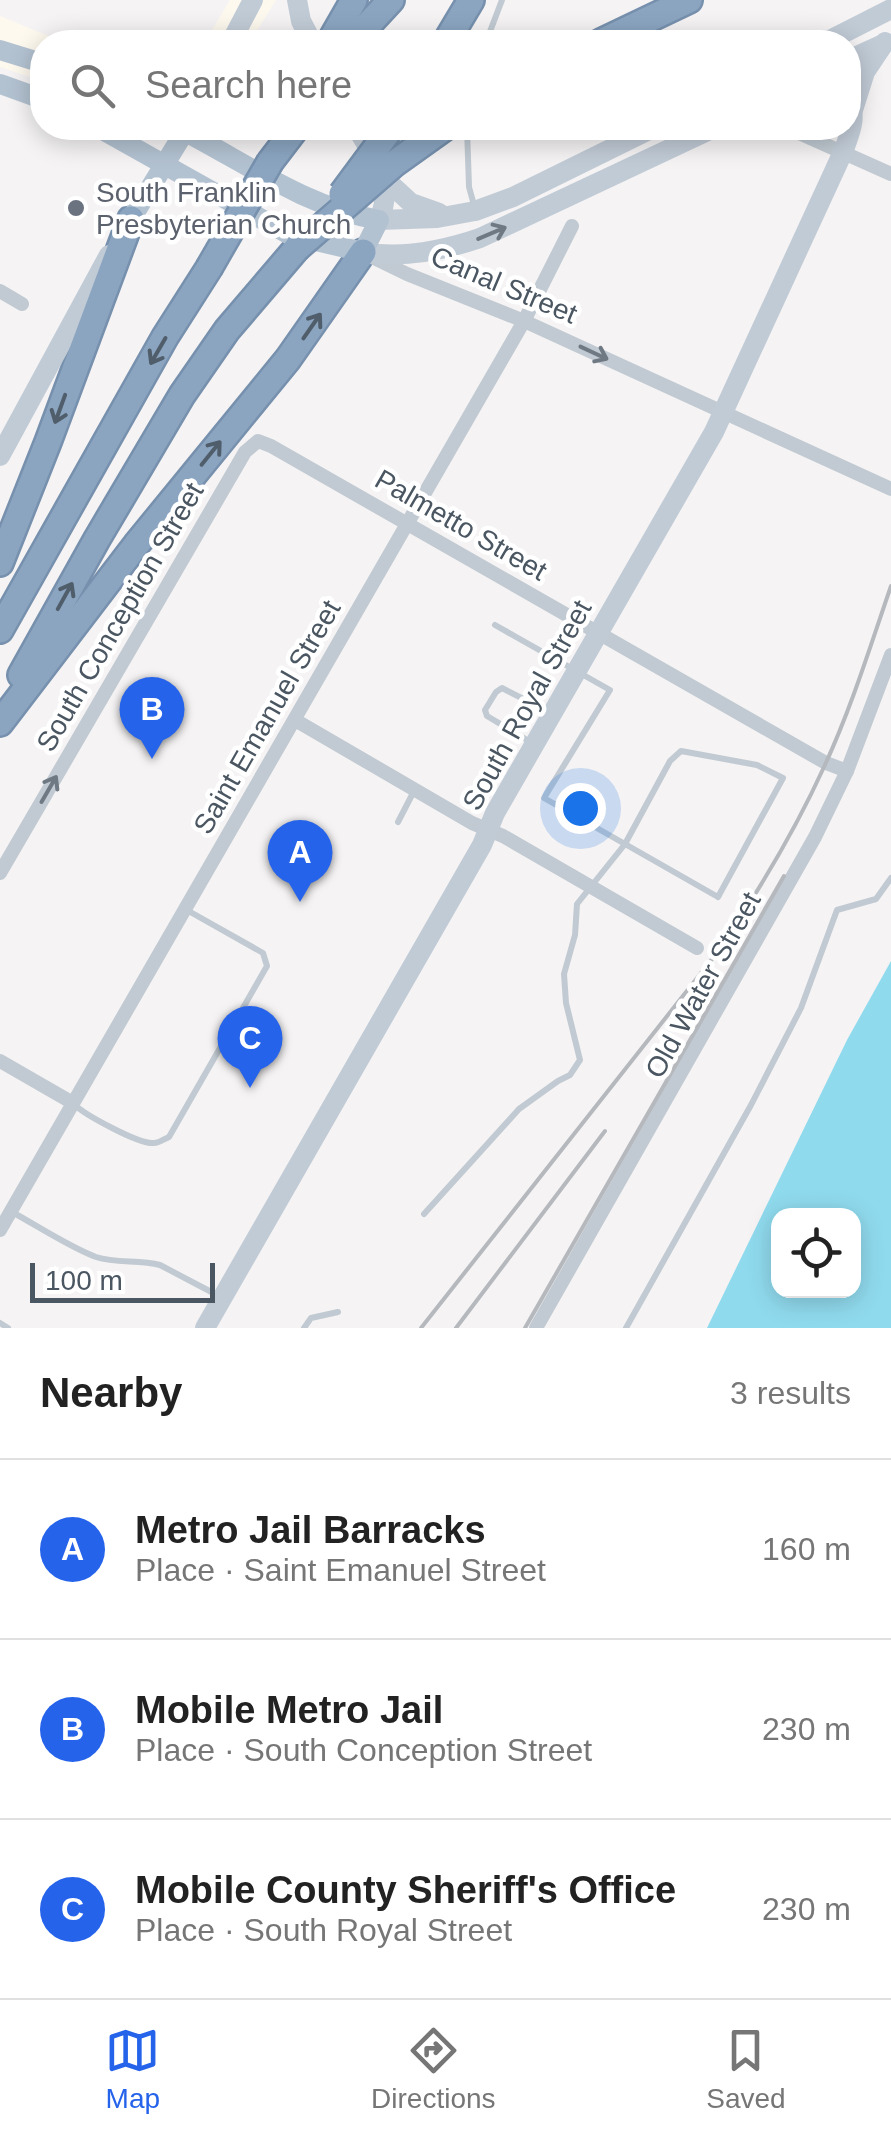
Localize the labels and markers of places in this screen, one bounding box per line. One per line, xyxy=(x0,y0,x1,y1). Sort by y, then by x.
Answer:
place label: South Franklin Presbyterian Church xyxy=(96,177,351,240)
marker: South Franklin Presbyterian Church xyxy=(65,197,87,219)
pin: B xyxy=(120,676,184,759)
pin: A xyxy=(268,820,332,902)
pin: C xyxy=(218,1006,282,1088)

